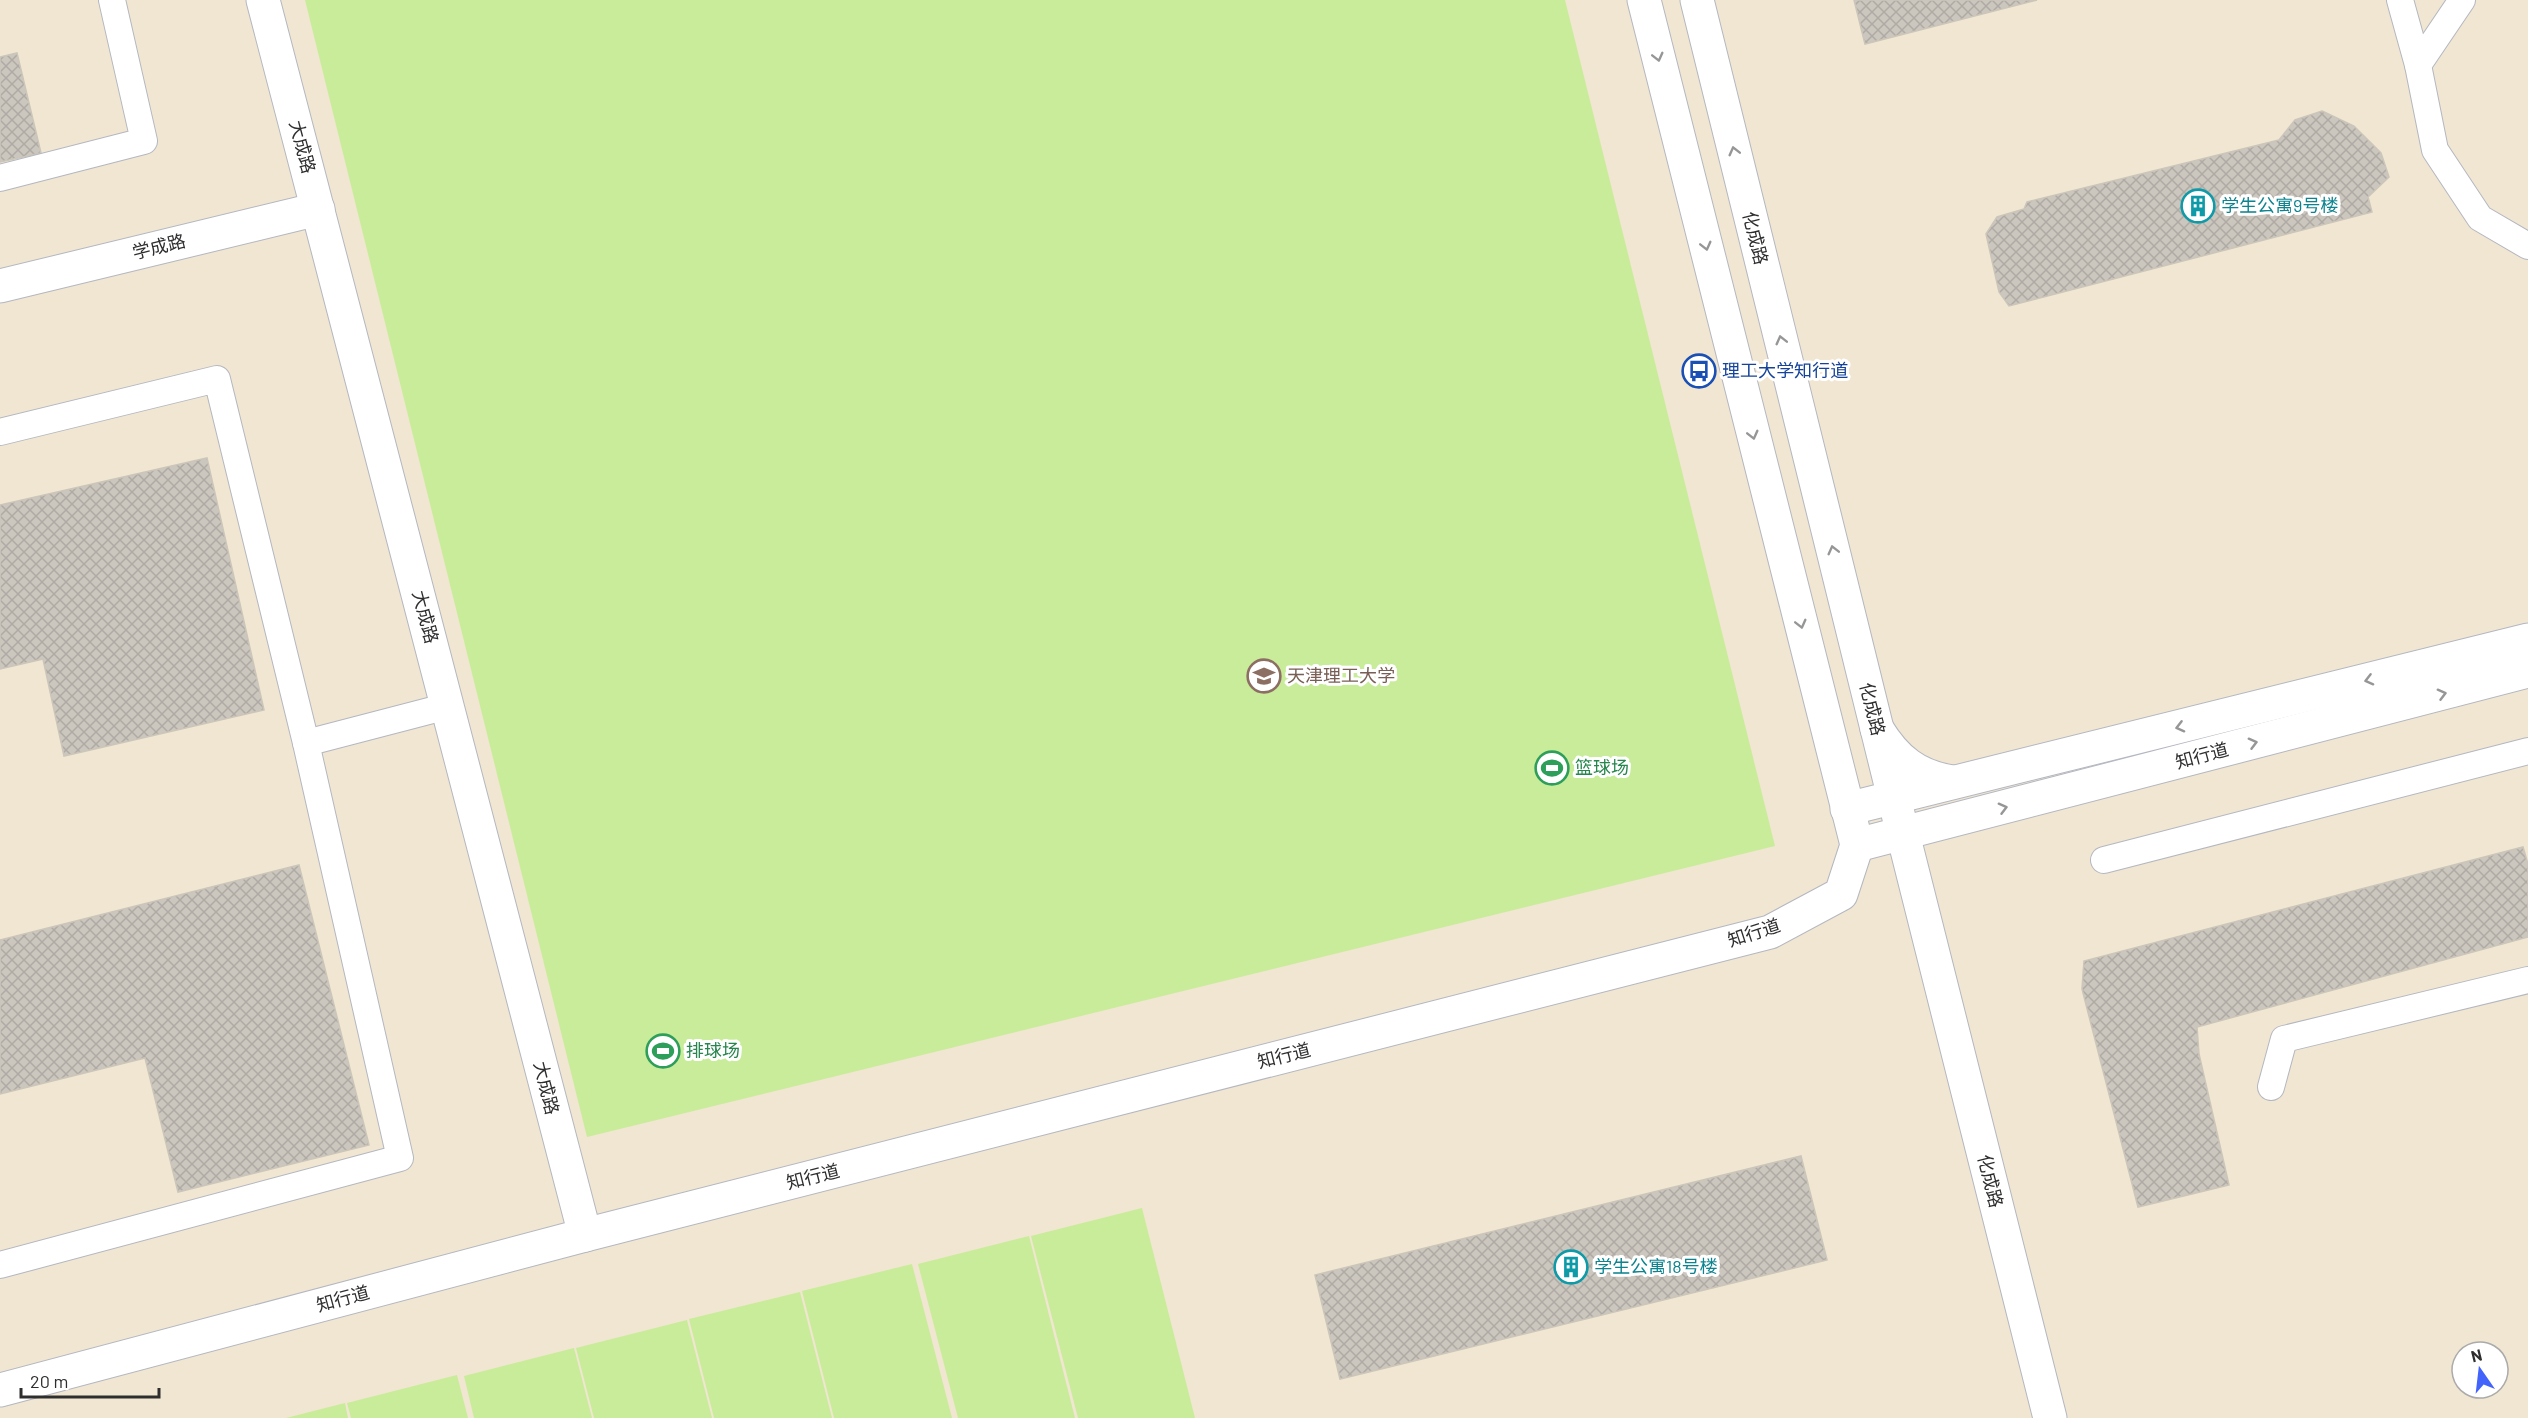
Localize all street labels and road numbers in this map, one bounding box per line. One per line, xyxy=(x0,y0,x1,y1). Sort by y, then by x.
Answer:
street label: 大成路 xyxy=(285,118,321,176)
street label: 化成路 xyxy=(1739,209,1773,267)
street label: 学成路 xyxy=(130,229,188,263)
street label: 大成路 xyxy=(408,588,444,646)
street label: 化成路 xyxy=(1856,680,1890,738)
street label: 知行道 xyxy=(2173,737,2231,773)
street label: 知行道 xyxy=(1725,913,1783,951)
street label: 知行道 xyxy=(1255,1038,1313,1072)
street label: 大成路 xyxy=(530,1059,564,1117)
street label: 化成路 xyxy=(1974,1152,2008,1210)
street label: 知行道 xyxy=(784,1159,842,1193)
street label: 知行道 xyxy=(314,1280,372,1316)

